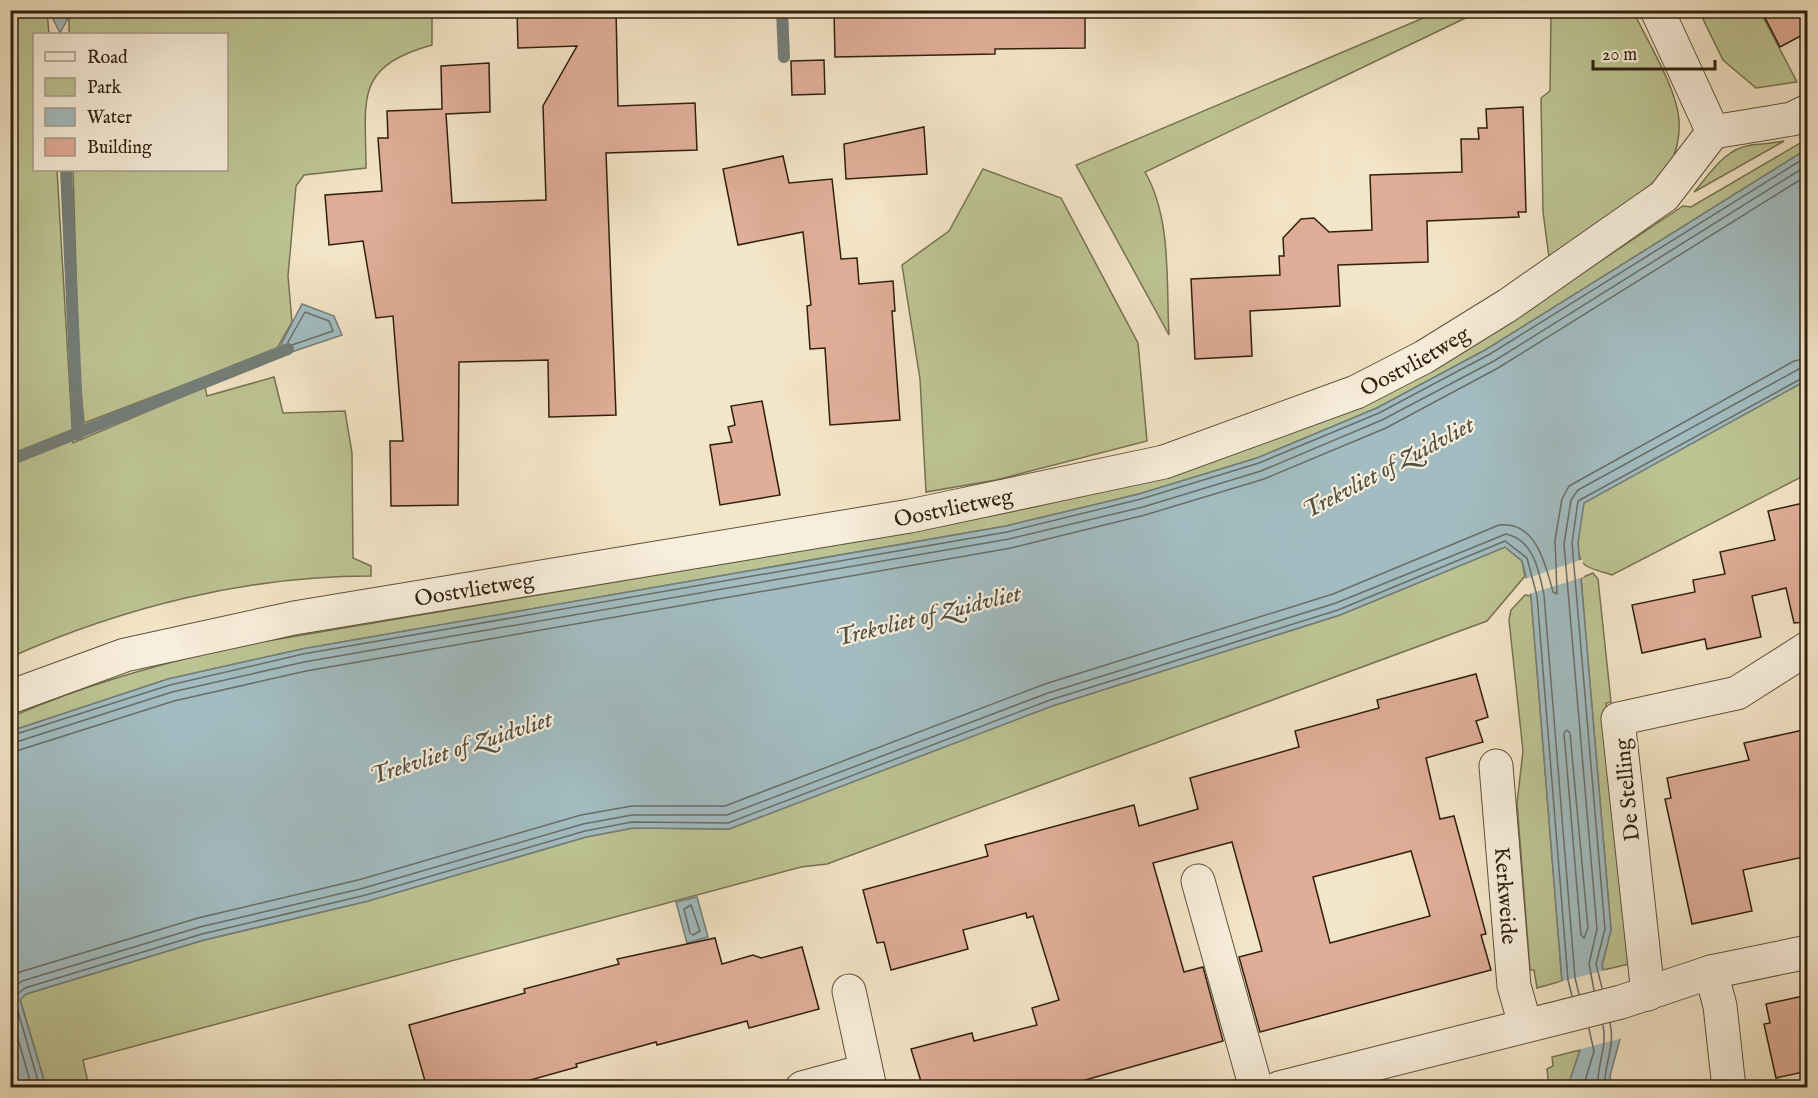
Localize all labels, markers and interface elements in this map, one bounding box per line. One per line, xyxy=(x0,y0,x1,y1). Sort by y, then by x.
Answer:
legend xyxy=(33,33,228,171)
scale bar xyxy=(1593,33,1714,71)
text: 20 m xyxy=(1602,44,1637,67)
text: Road xyxy=(87,47,128,70)
text: Park xyxy=(87,77,122,100)
text: Water xyxy=(87,107,132,130)
text: Building xyxy=(87,137,152,160)
street label: Oostvlietweg xyxy=(1356,320,1476,404)
water label: Trekvliet of Zuidvliet xyxy=(1297,409,1481,527)
street label: Oostvlietweg xyxy=(892,482,1017,534)
street label: Oostvlietweg xyxy=(412,566,537,614)
water label: Trekvliet of Zuidvliet xyxy=(832,578,1026,655)
water label: Trekvliet of Zuidvliet xyxy=(366,704,558,793)
street label: De Stelling xyxy=(1609,736,1647,843)
street label: Kerkweide xyxy=(1487,846,1523,946)

